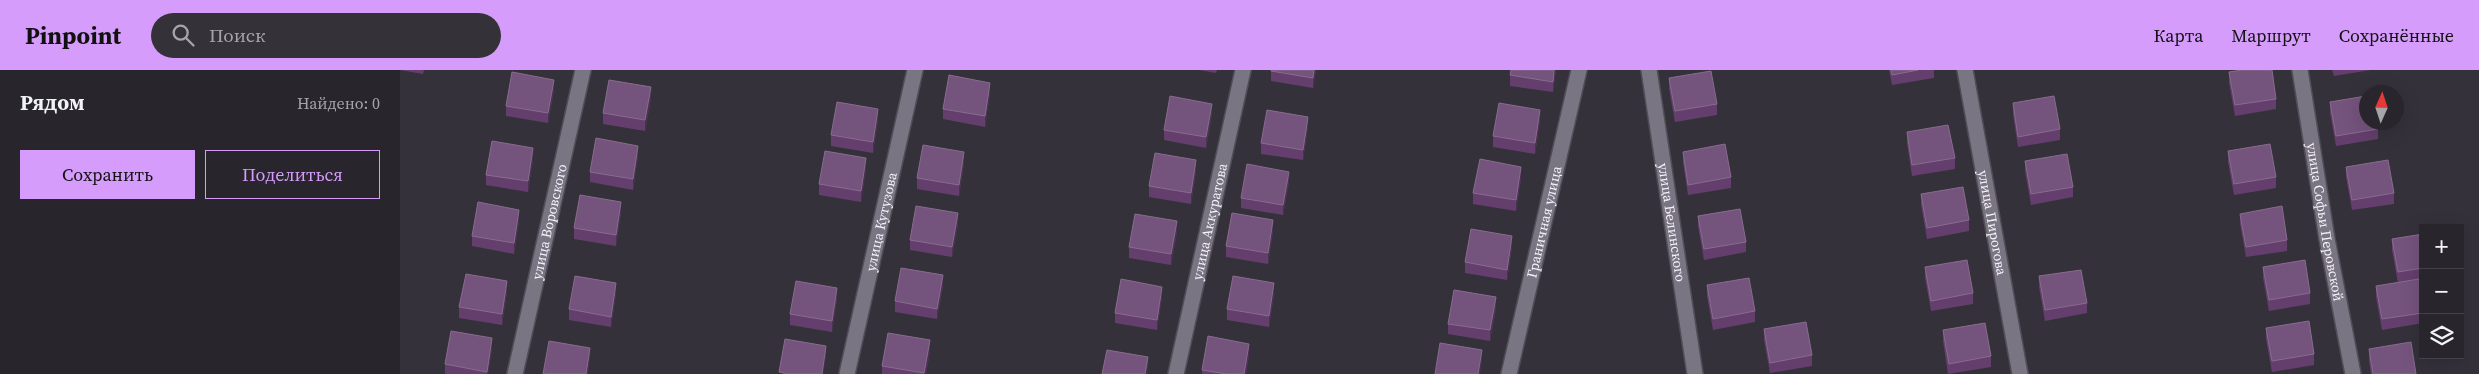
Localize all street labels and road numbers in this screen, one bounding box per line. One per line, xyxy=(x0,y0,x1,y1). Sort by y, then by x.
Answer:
street label: улица Софьи Перовской xyxy=(2302,141,2349,303)
street label: улица Аккуратова xyxy=(1187,160,1232,282)
street label: улица Белинского xyxy=(1653,161,1691,283)
street label: улица Воровского xyxy=(526,162,572,282)
street label: Граничная улица xyxy=(1521,163,1567,280)
street label: улица Пирогова xyxy=(1973,168,2012,278)
street label: улица Кутузова xyxy=(860,169,902,273)

